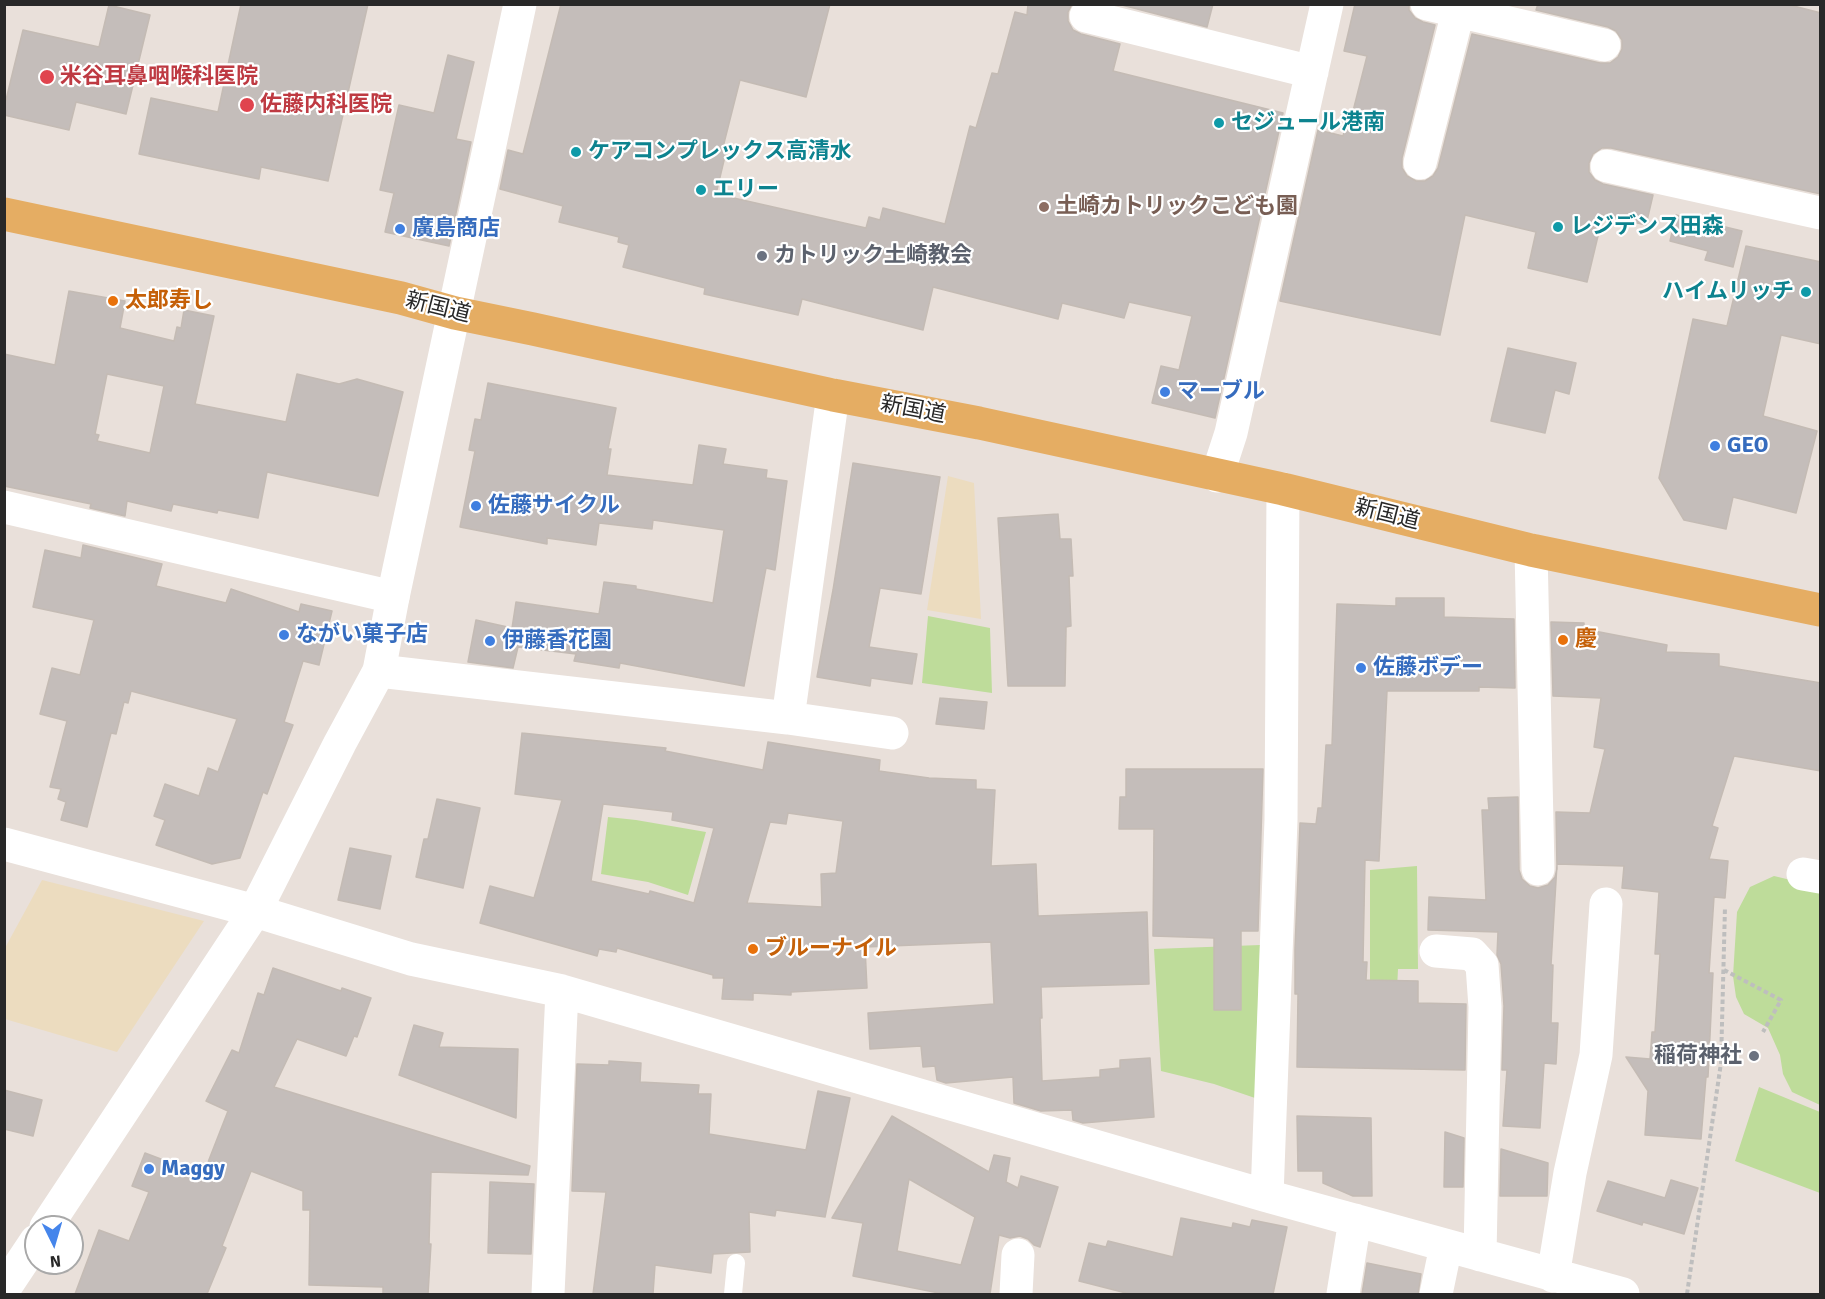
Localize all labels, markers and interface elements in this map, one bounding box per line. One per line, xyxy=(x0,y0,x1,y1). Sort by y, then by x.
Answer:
place label: 米谷耳鼻咽喉科医院 xyxy=(60,64,258,90)
marker: 米谷耳鼻咽喉科医院 xyxy=(38,68,56,86)
place label: 佐藤内科医院 xyxy=(260,92,392,118)
marker: 佐藤内科医院 xyxy=(238,96,256,114)
place label: セジュール港南 xyxy=(1231,110,1385,136)
marker: セジュール港南 xyxy=(1212,116,1226,130)
place label: ケアコンプレックス高清水 xyxy=(588,139,852,165)
marker: ケアコンプレックス高清水 xyxy=(569,145,583,159)
place label: エリー xyxy=(713,177,779,203)
marker: エリー xyxy=(694,183,708,197)
place label: 土崎カトリックこども園 xyxy=(1056,194,1298,220)
marker: 土崎カトリックこども園 xyxy=(1037,200,1051,214)
place label: レジデンス田森 xyxy=(1570,214,1724,240)
place label: 廣島商店 xyxy=(412,216,500,242)
marker: レジデンス田森 xyxy=(1551,220,1565,234)
marker: 廣島商店 xyxy=(393,222,407,236)
place label: カトリック土崎教会 xyxy=(774,243,972,269)
marker: カトリック土崎教会 xyxy=(755,249,769,263)
place label: ハイムリッチ xyxy=(1662,279,1794,305)
marker: ハイムリッチ xyxy=(1799,285,1813,299)
street label: 新国道 xyxy=(403,287,473,329)
place label: 太郎寿し xyxy=(125,288,213,314)
marker: 太郎寿し xyxy=(106,294,120,308)
place label: マーブル xyxy=(1177,379,1265,405)
marker: マーブル xyxy=(1158,385,1172,399)
street label: 新国道 xyxy=(878,391,948,429)
place label: GEO xyxy=(1727,433,1768,459)
marker: GEO xyxy=(1708,439,1722,453)
place label: 佐藤サイクル xyxy=(488,493,620,519)
street label: 新国道 xyxy=(1352,494,1422,536)
marker: 佐藤サイクル xyxy=(469,499,483,513)
place label: ながい菓子店 xyxy=(296,622,428,648)
place label: 慶 xyxy=(1575,627,1597,653)
marker: ながい菓子店 xyxy=(277,628,291,642)
place label: 伊藤香花園 xyxy=(502,628,612,654)
marker: 慶 xyxy=(1556,633,1570,647)
marker: 伊藤香花園 xyxy=(483,634,497,648)
place label: 佐藤ボデー xyxy=(1373,655,1483,681)
marker: 佐藤ボデー xyxy=(1354,661,1368,675)
place label: ブルーナイル xyxy=(765,936,897,962)
marker: ブルーナイル xyxy=(746,942,760,956)
place label: 稲荷神社 xyxy=(1654,1043,1742,1069)
marker: 稲荷神社 xyxy=(1747,1049,1761,1063)
place label: Maggy xyxy=(161,1156,225,1182)
marker: Maggy xyxy=(142,1162,156,1176)
north arrow xyxy=(24,1215,84,1275)
text: N xyxy=(49,1250,62,1271)

